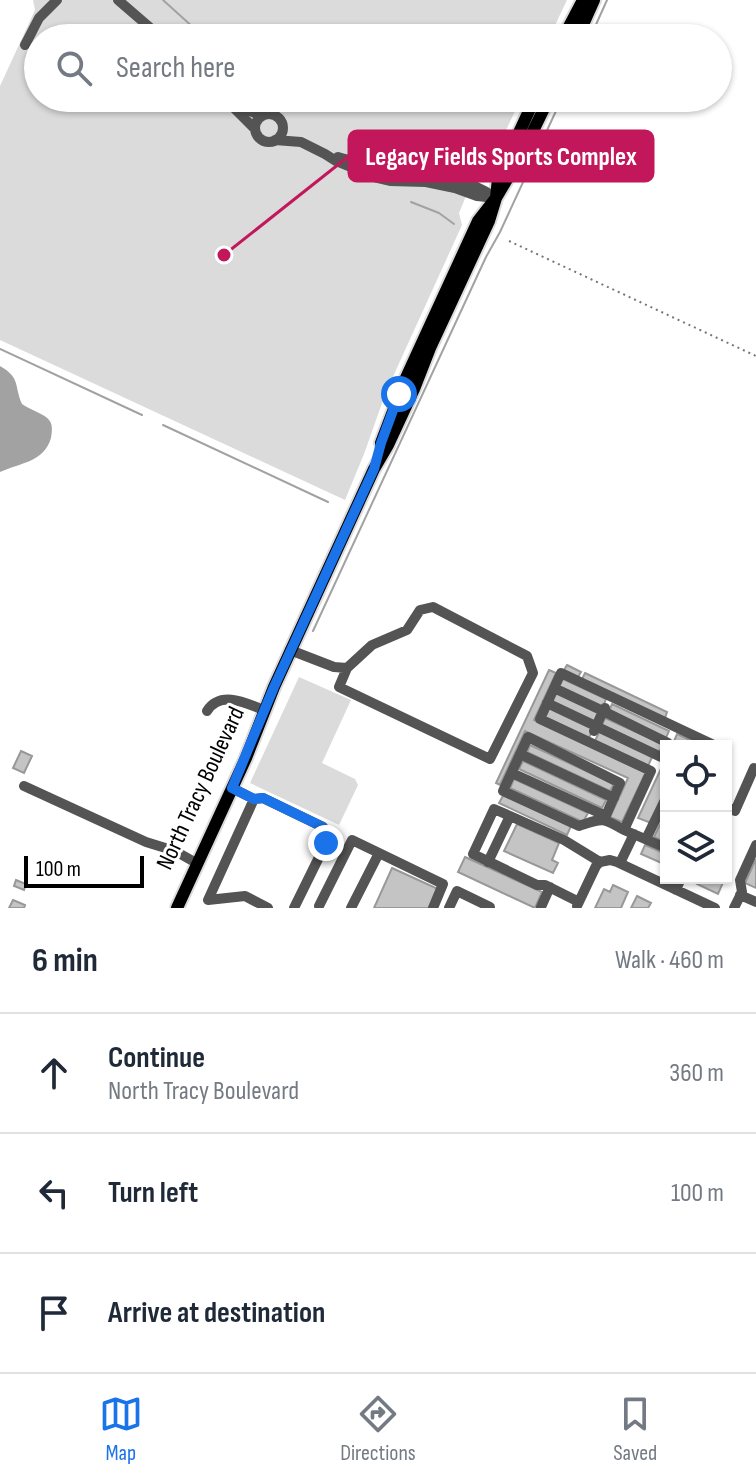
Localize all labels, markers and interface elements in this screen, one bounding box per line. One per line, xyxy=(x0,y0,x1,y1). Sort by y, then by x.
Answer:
search box xyxy=(24,24,732,112)
icon: search xyxy=(52,46,96,90)
text: Search here xyxy=(116,50,235,86)
callout: Legacy Fields Sports Complex xyxy=(349,131,653,181)
text: Legacy Fields Sports Complex xyxy=(365,142,637,173)
route start xyxy=(381,376,417,412)
street label: North Tracy Boulevard xyxy=(150,702,251,874)
map controls xyxy=(660,740,732,884)
button: locate xyxy=(660,740,732,812)
button: layers xyxy=(660,812,732,884)
route end xyxy=(308,825,344,861)
scale bar xyxy=(24,852,144,888)
text: 100 m xyxy=(36,856,81,883)
text: 6 min xyxy=(32,940,98,981)
text: Walk · 460 m xyxy=(615,945,724,976)
text: Continue xyxy=(108,1040,205,1076)
icon: ahead xyxy=(32,1051,76,1095)
text: 360 m xyxy=(669,1058,724,1089)
text: North Tracy Boulevard xyxy=(108,1076,299,1107)
icon: left xyxy=(32,1171,76,1215)
text: Turn left xyxy=(108,1175,198,1211)
text: 100 m xyxy=(671,1178,724,1209)
icon: arrive xyxy=(32,1291,76,1335)
text: Arrive at destination xyxy=(108,1295,325,1331)
tab: Map xyxy=(99,1392,143,1467)
tab: Directions xyxy=(340,1392,416,1467)
tab: Saved xyxy=(613,1392,657,1467)

